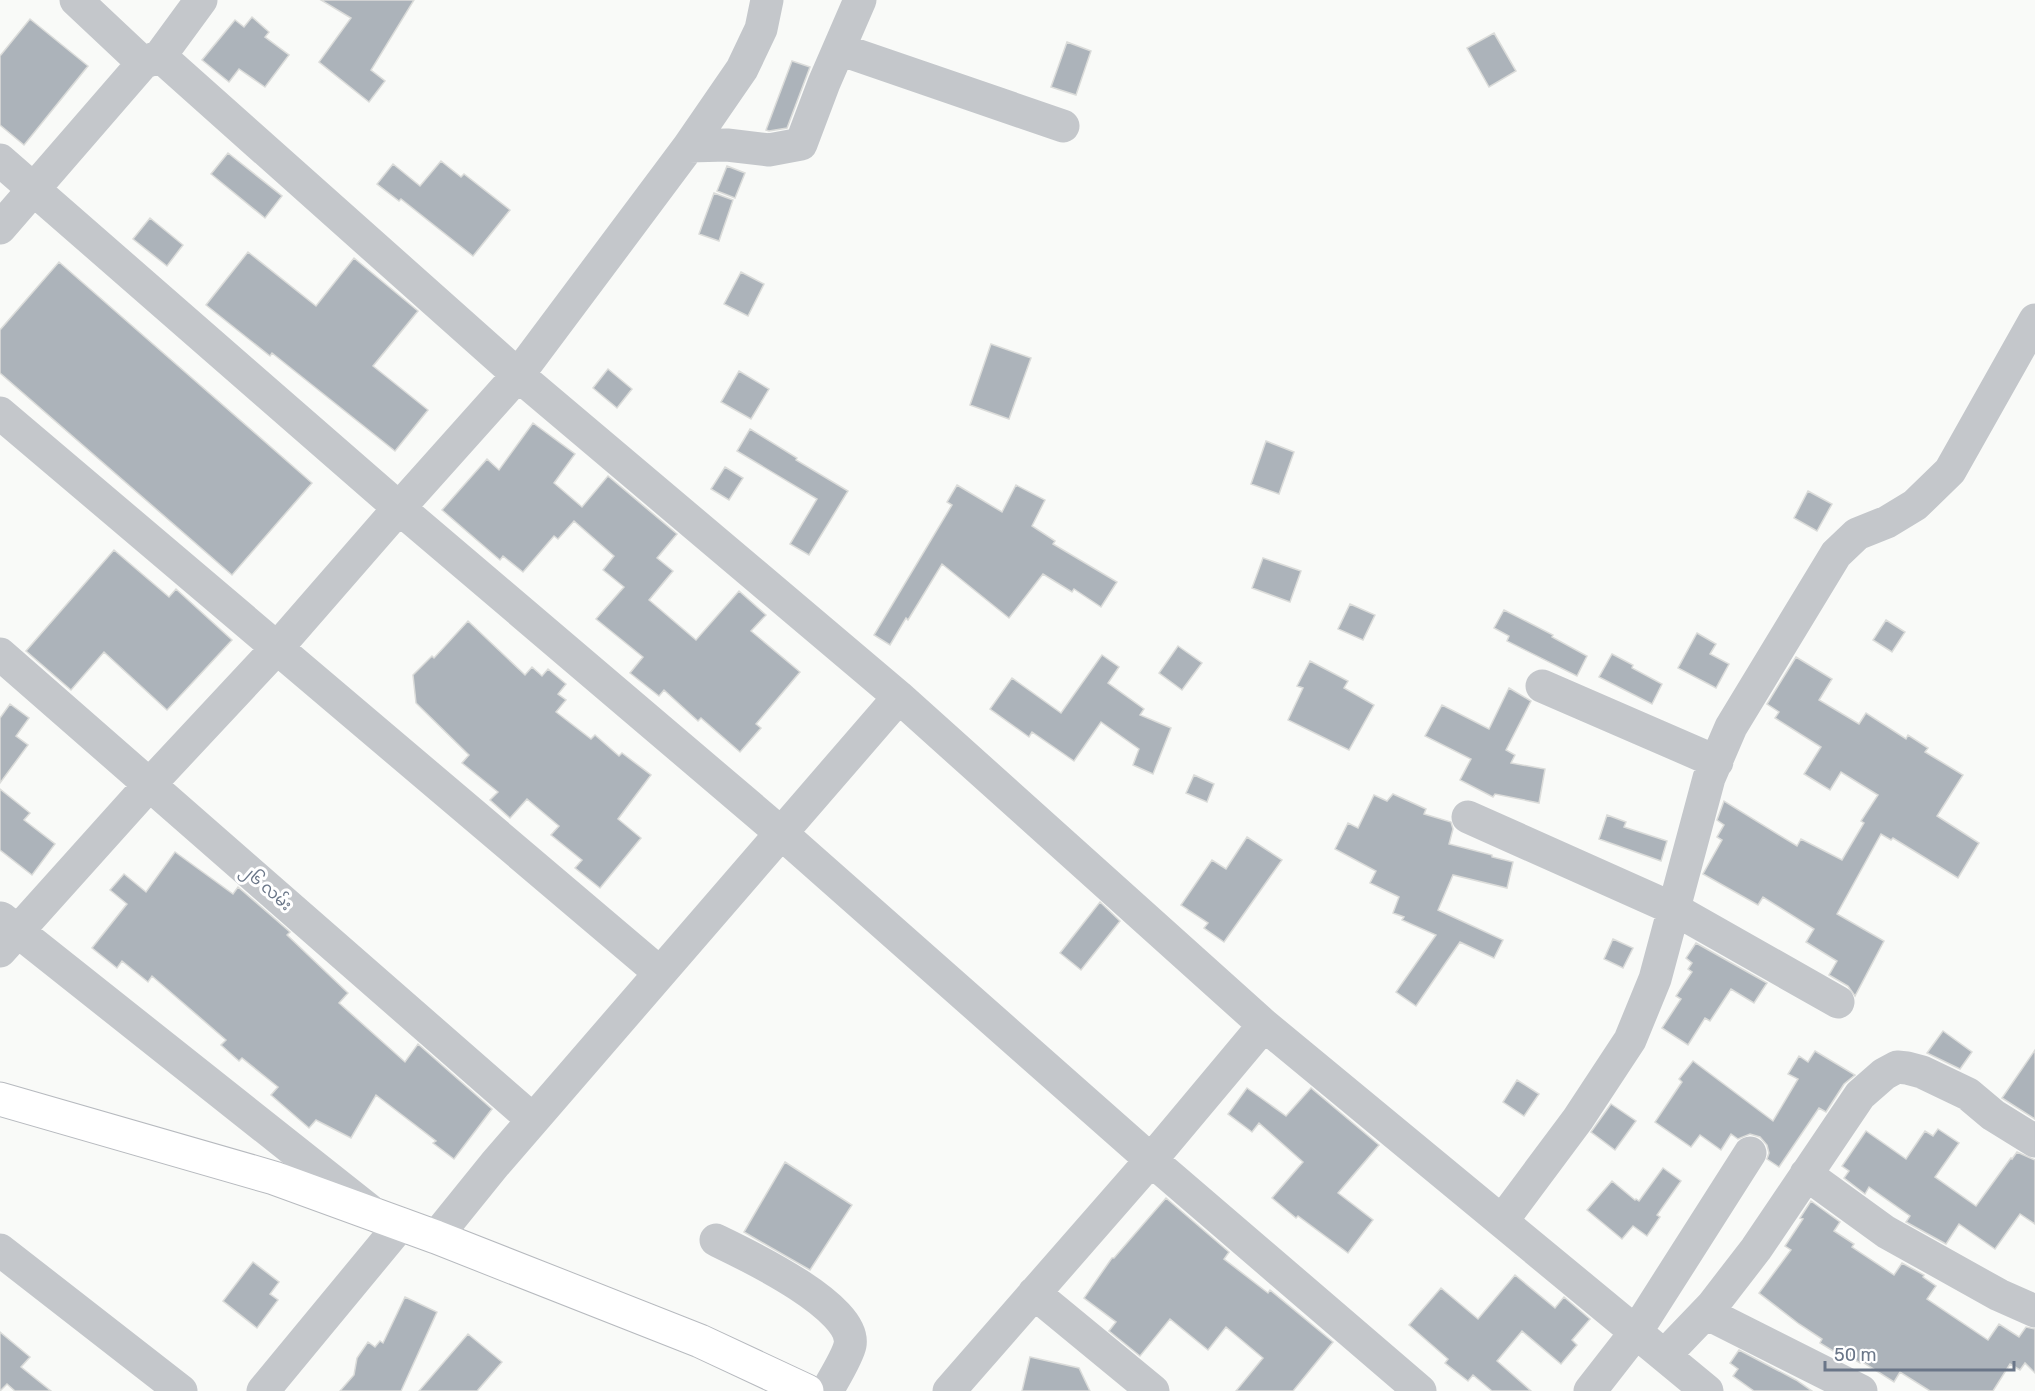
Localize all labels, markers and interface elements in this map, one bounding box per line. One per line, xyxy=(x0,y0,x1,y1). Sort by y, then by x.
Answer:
street label: ၂၆ လမ်း xyxy=(235,859,297,917)
scale bar xyxy=(1825,1334,2014,1372)
text: 50 m xyxy=(1834,1344,1877,1366)

